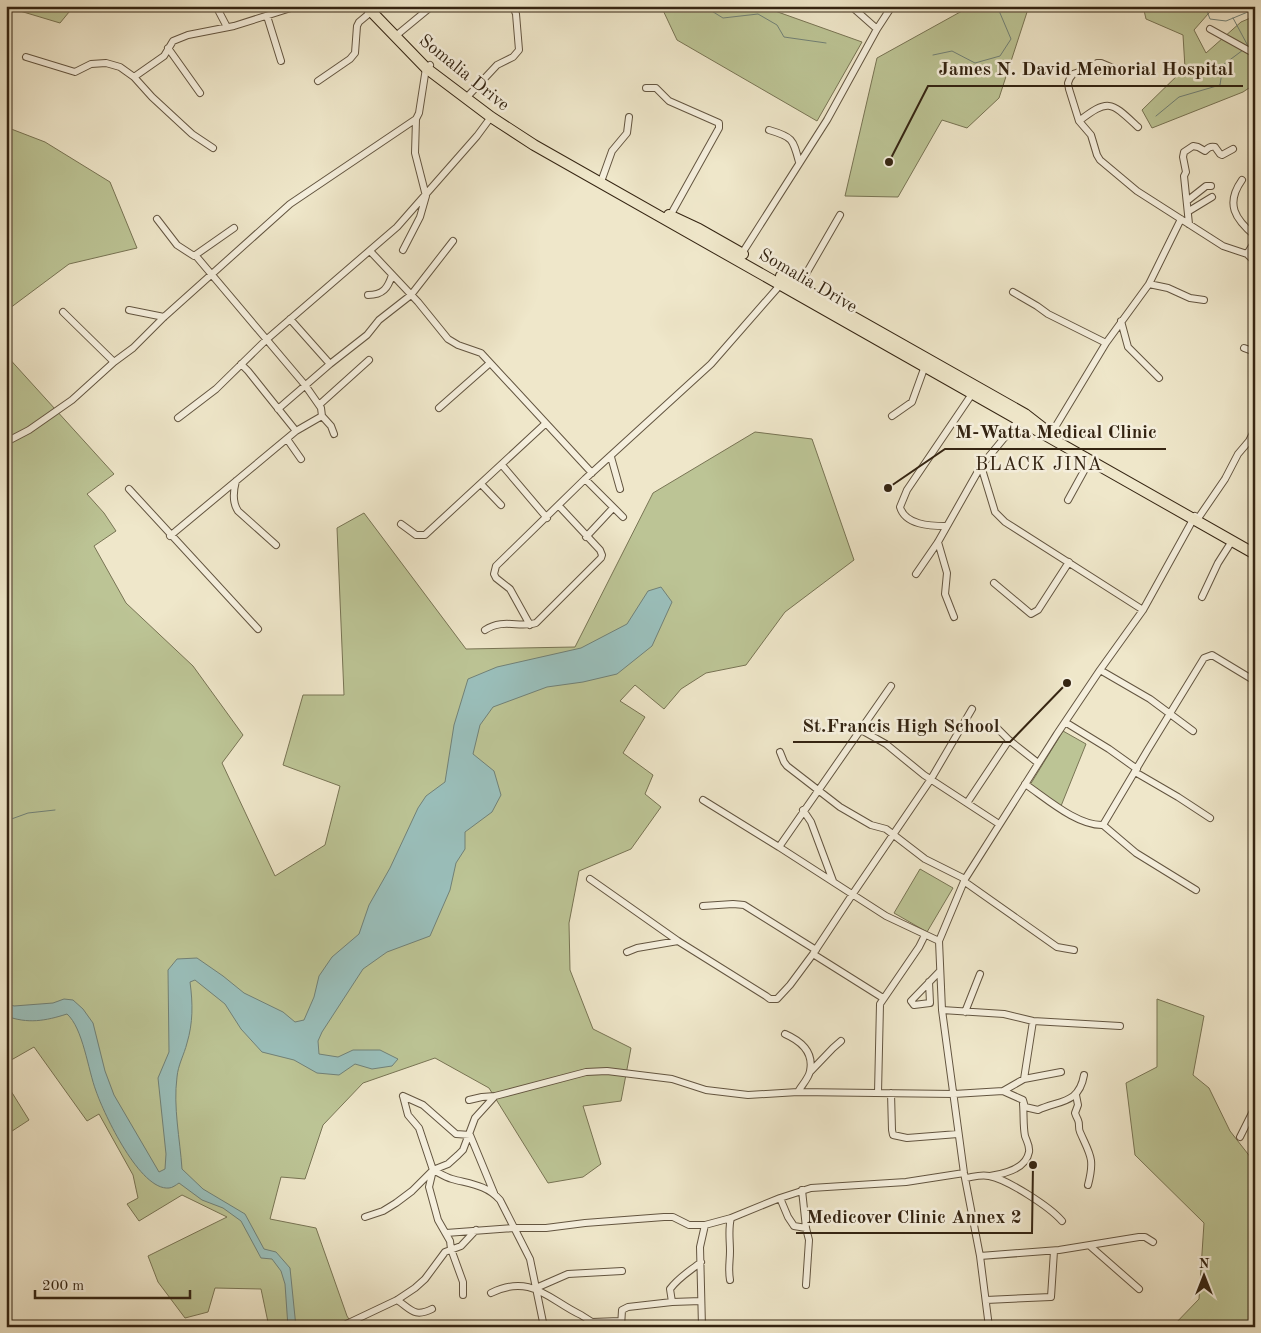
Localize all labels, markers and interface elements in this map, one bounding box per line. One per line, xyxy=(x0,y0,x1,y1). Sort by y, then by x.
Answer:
street label: Somalia Drive xyxy=(416,31,512,115)
callout: James N. David Memorial Hospital xyxy=(928,52,1243,86)
text: James N. David Memorial Hospital xyxy=(939,61,1234,80)
street label: Somalia Drive xyxy=(756,246,860,316)
callout: M-Watta Medical Clinic xyxy=(945,415,1166,449)
text: M-Watta Medical Clinic xyxy=(955,424,1157,443)
district label: BLACK JINA xyxy=(975,456,1103,475)
callout: St.Francis High School xyxy=(793,708,1010,742)
text: St.Francis High School xyxy=(802,718,1000,737)
callout: Medicover Clinic Annex 2 xyxy=(796,1199,1032,1233)
text: Medicover Clinic Annex 2 xyxy=(806,1209,1022,1228)
north arrow xyxy=(1178,1250,1228,1300)
text: N xyxy=(1199,1257,1210,1271)
scale bar xyxy=(35,1268,190,1300)
text: 200 m xyxy=(42,1279,84,1294)

